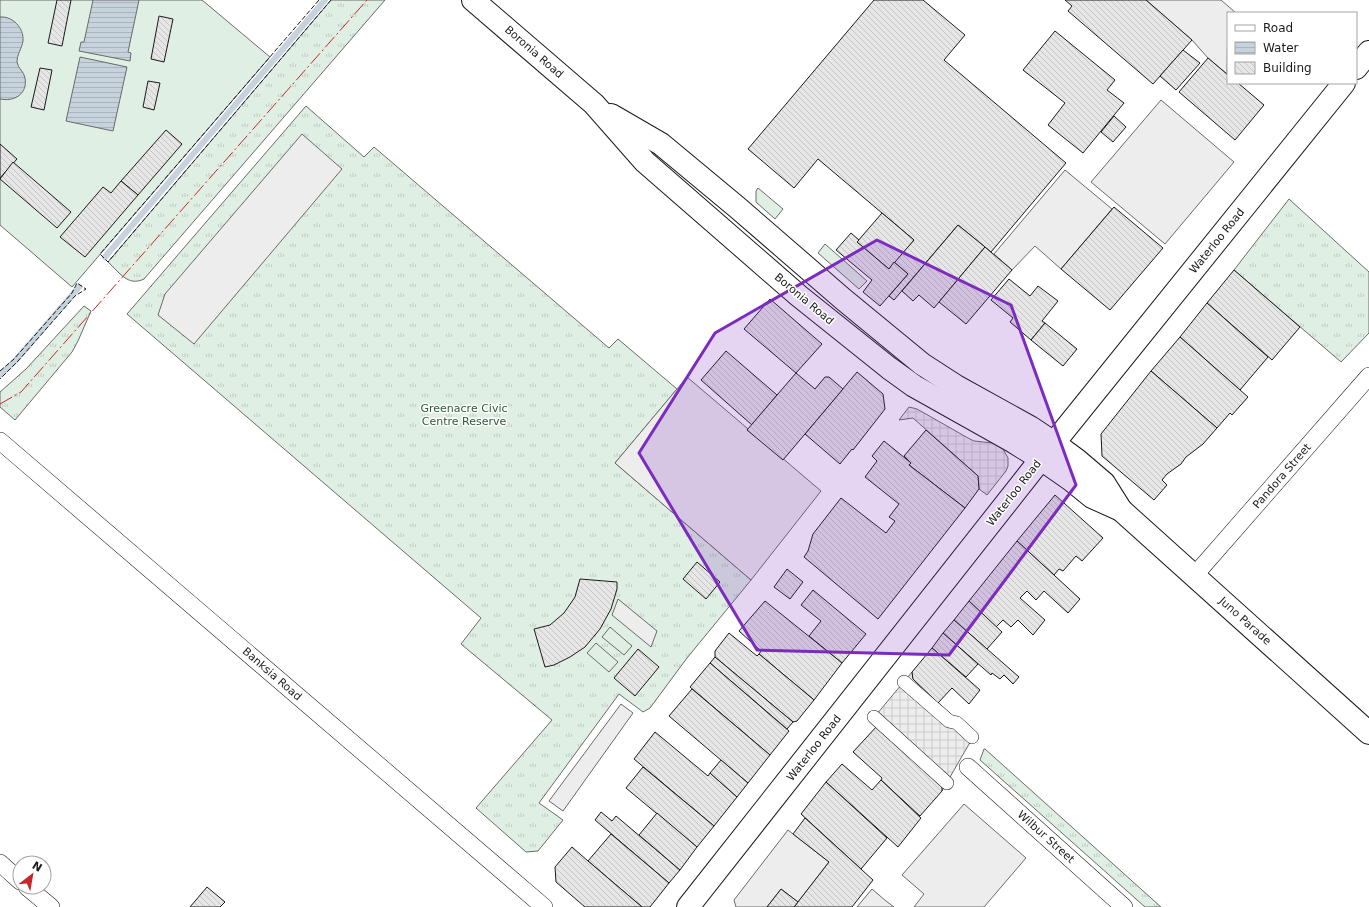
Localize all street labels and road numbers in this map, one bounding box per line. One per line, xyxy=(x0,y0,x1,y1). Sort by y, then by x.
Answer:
street label: Boronia Road xyxy=(502,23,566,81)
street label: Waterloo Road xyxy=(1187,206,1247,276)
street label: Boronia Road xyxy=(772,271,836,327)
street label: Pandora Street xyxy=(1250,440,1314,511)
street label: Waterloo Road xyxy=(984,457,1044,529)
street label: Juno Parade xyxy=(1216,594,1274,648)
street label: Banksia Road xyxy=(240,645,304,703)
street label: Waterloo Road xyxy=(784,712,844,784)
street label: Wilbur Street xyxy=(1015,808,1078,866)

